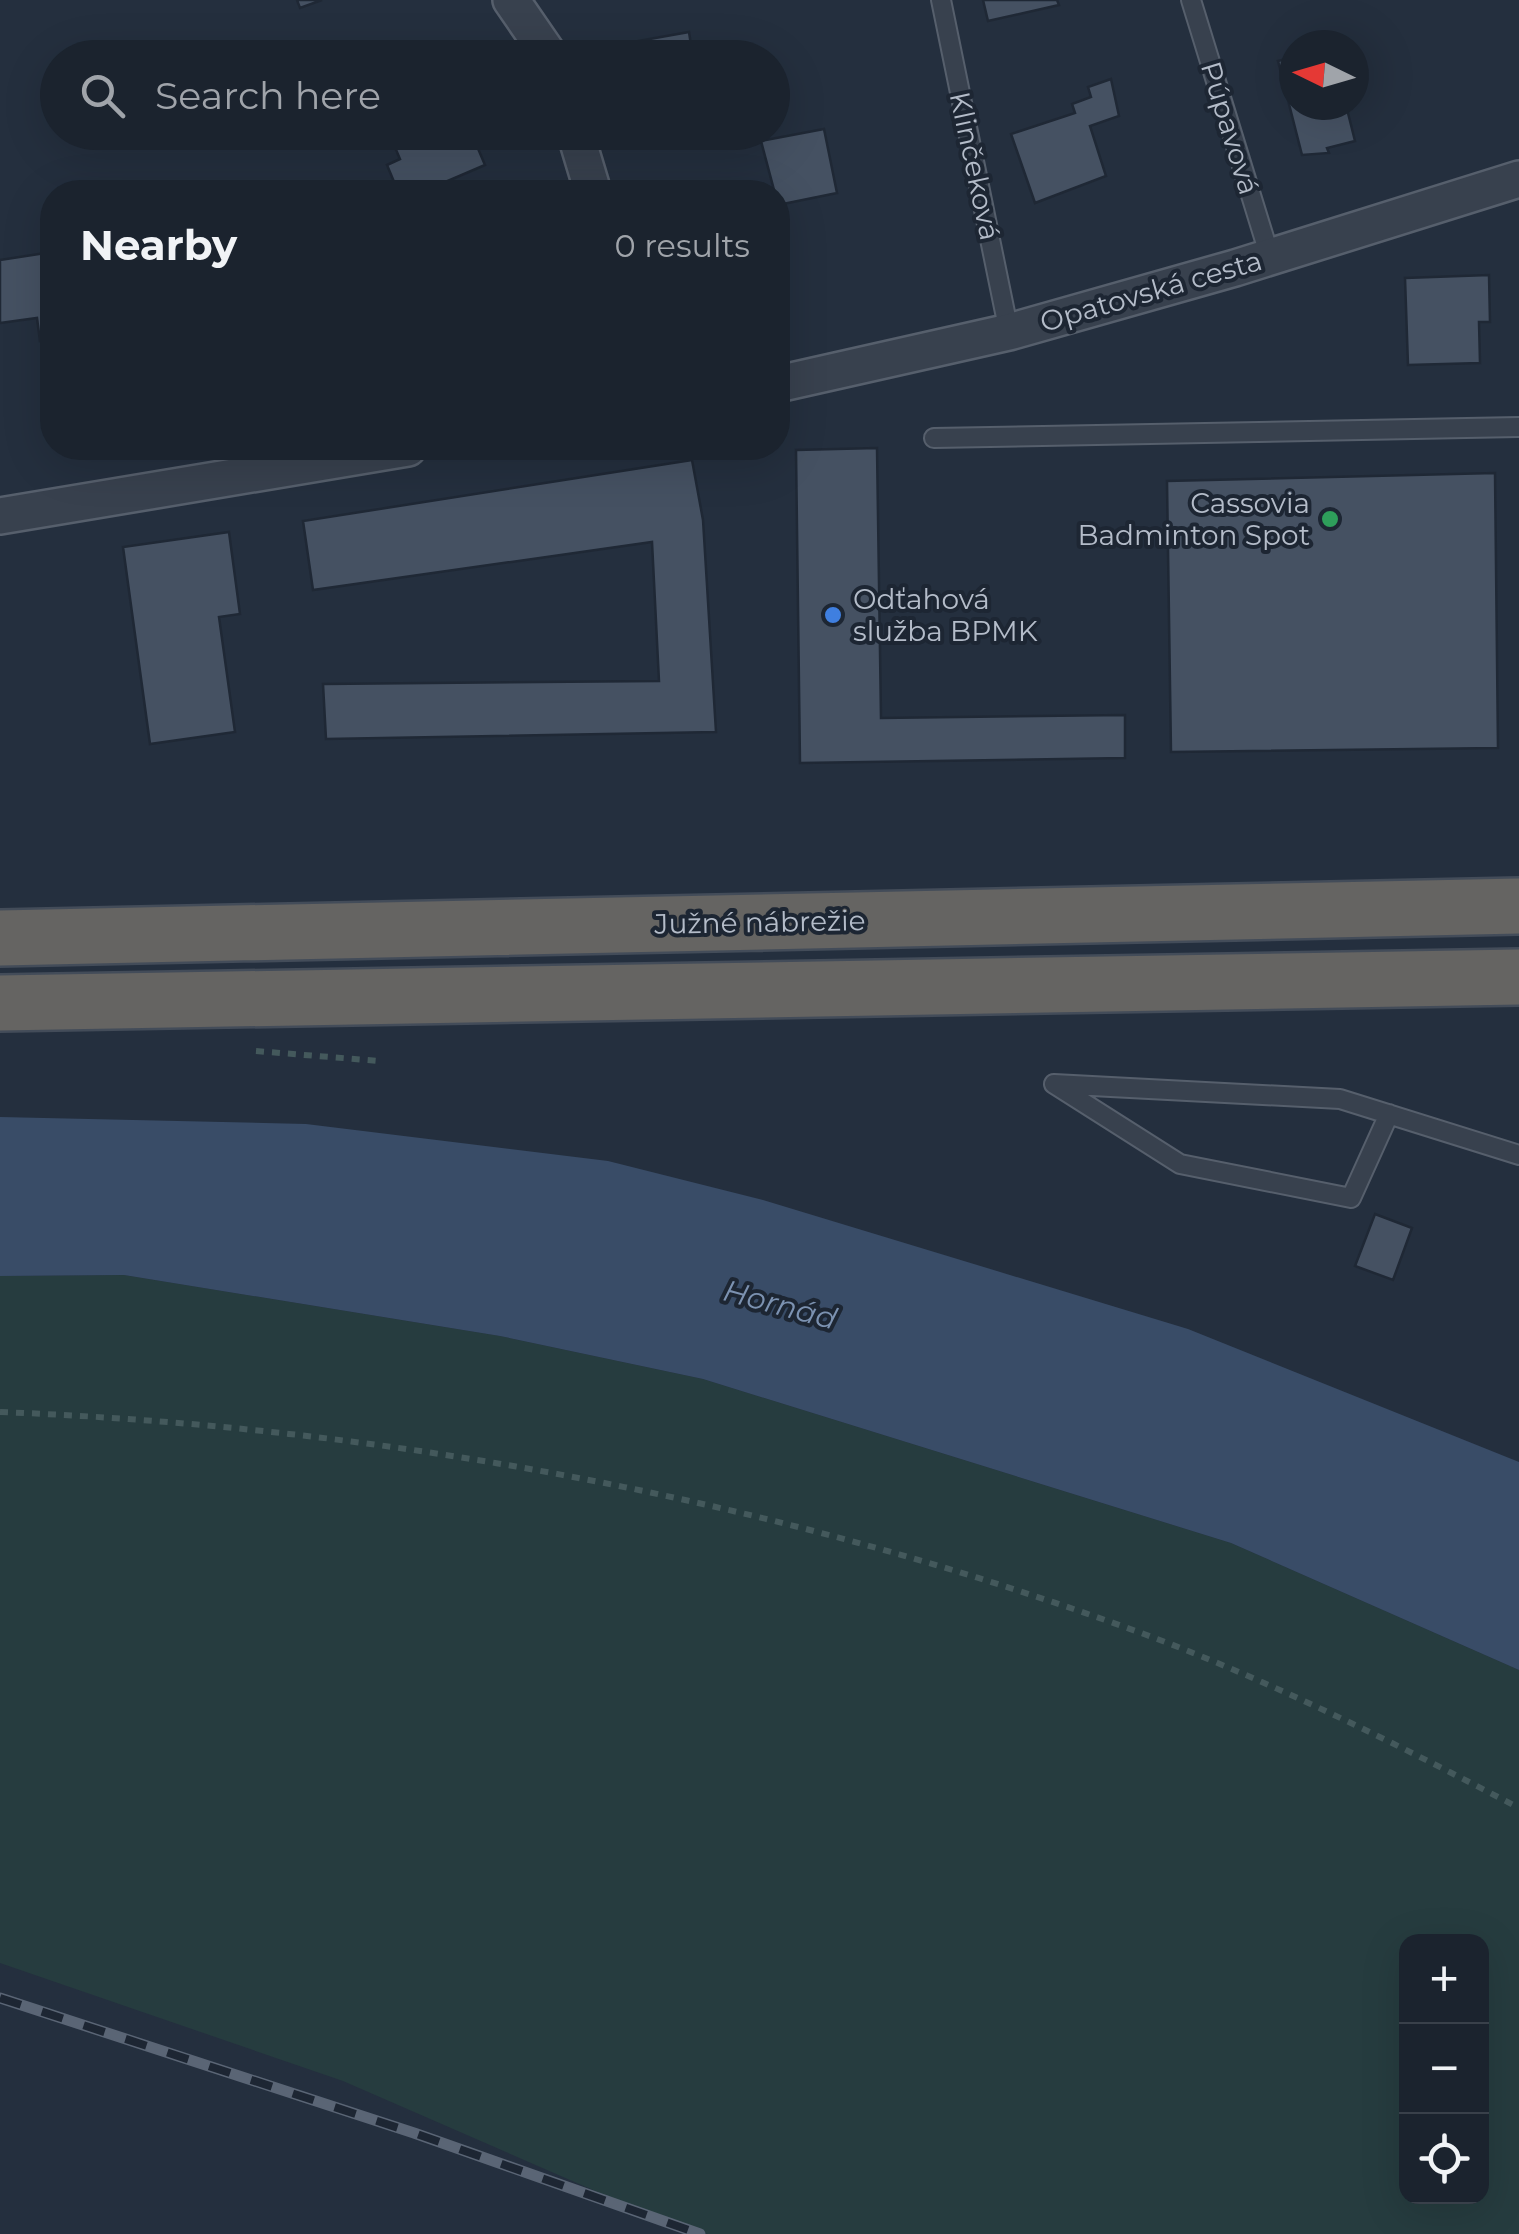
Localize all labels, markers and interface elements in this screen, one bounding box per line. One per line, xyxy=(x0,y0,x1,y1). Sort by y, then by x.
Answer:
north arrow xyxy=(1279,30,1369,120)
search box xyxy=(40,40,790,150)
street label: Púpavová xyxy=(1194,57,1266,199)
icon: search xyxy=(75,68,130,123)
text: Search here xyxy=(155,72,381,119)
street label: Klinčeková xyxy=(943,89,1007,243)
text: Nearby xyxy=(80,219,237,271)
text: 0 results xyxy=(615,226,750,265)
street label: Opatovská cesta xyxy=(1036,243,1266,339)
place label: Cassovia Badminton Spot xyxy=(1077,486,1310,552)
marker: Cassovia Badminton Spot xyxy=(1319,508,1341,530)
place label: Odťahová služba BPMK xyxy=(853,582,1038,648)
marker: Odťahová služba BPMK xyxy=(822,604,844,626)
street label: Južné nábrežie xyxy=(653,903,866,941)
water label: Hornád xyxy=(719,1272,842,1338)
map controls xyxy=(1399,1934,1489,2204)
button: + xyxy=(1399,1934,1489,2024)
button: − xyxy=(1399,2024,1489,2114)
button: locate xyxy=(1399,2114,1489,2204)

